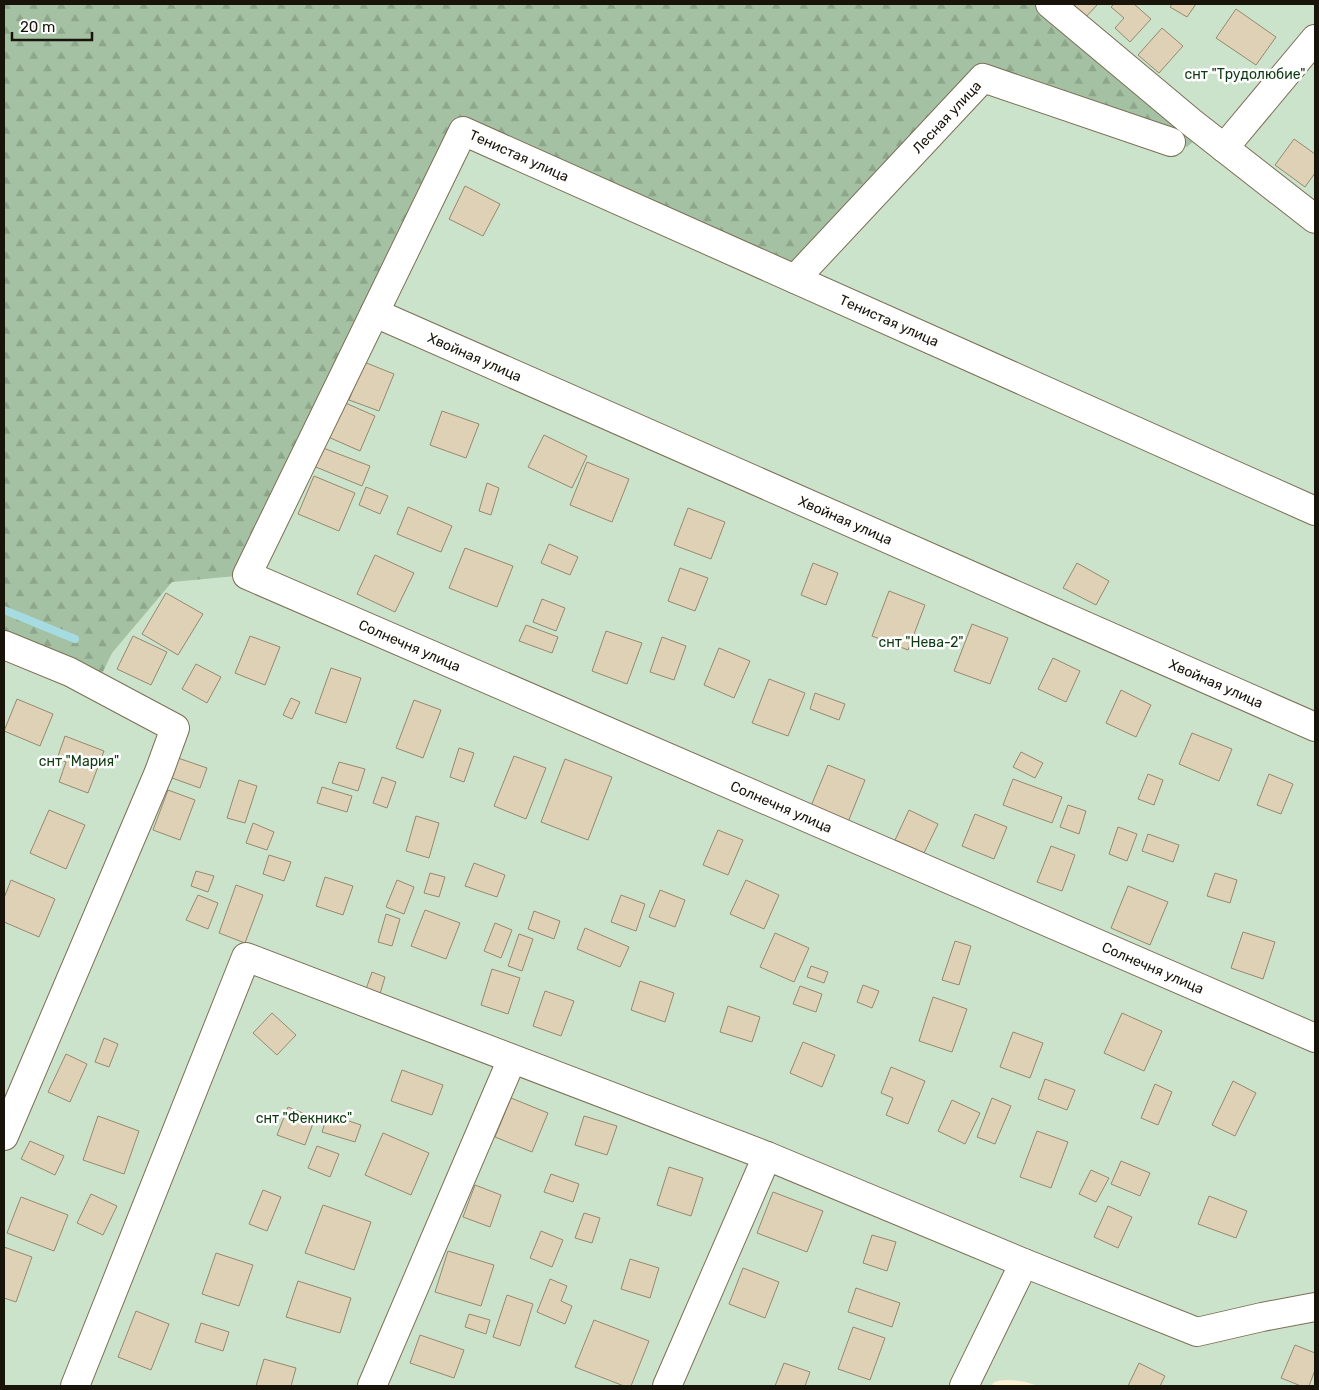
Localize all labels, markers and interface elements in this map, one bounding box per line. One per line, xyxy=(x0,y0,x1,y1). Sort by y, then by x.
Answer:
scale bar xyxy=(12,10,92,42)
text: 20 m xyxy=(20,18,55,36)
park label: снт "Трудолюбие" xyxy=(1185,66,1305,83)
street label: Лесная улица xyxy=(909,77,985,157)
street label: Тенистая улица xyxy=(467,126,571,186)
street label: Тенистая улица xyxy=(837,291,941,351)
street label: Хвойная улица xyxy=(425,329,524,385)
street label: Хвойная улица xyxy=(796,492,895,548)
street label: Солнечня улица xyxy=(356,616,463,675)
park label: снт "Нева-2" xyxy=(878,634,964,651)
street label: Хвойная улица xyxy=(1166,655,1266,712)
park label: снт "Мария" xyxy=(39,753,119,770)
street label: Солнечня улица xyxy=(728,777,835,836)
street label: Солнечня улица xyxy=(1099,938,1206,997)
park label: снт "Фекникс" xyxy=(256,1110,352,1127)

